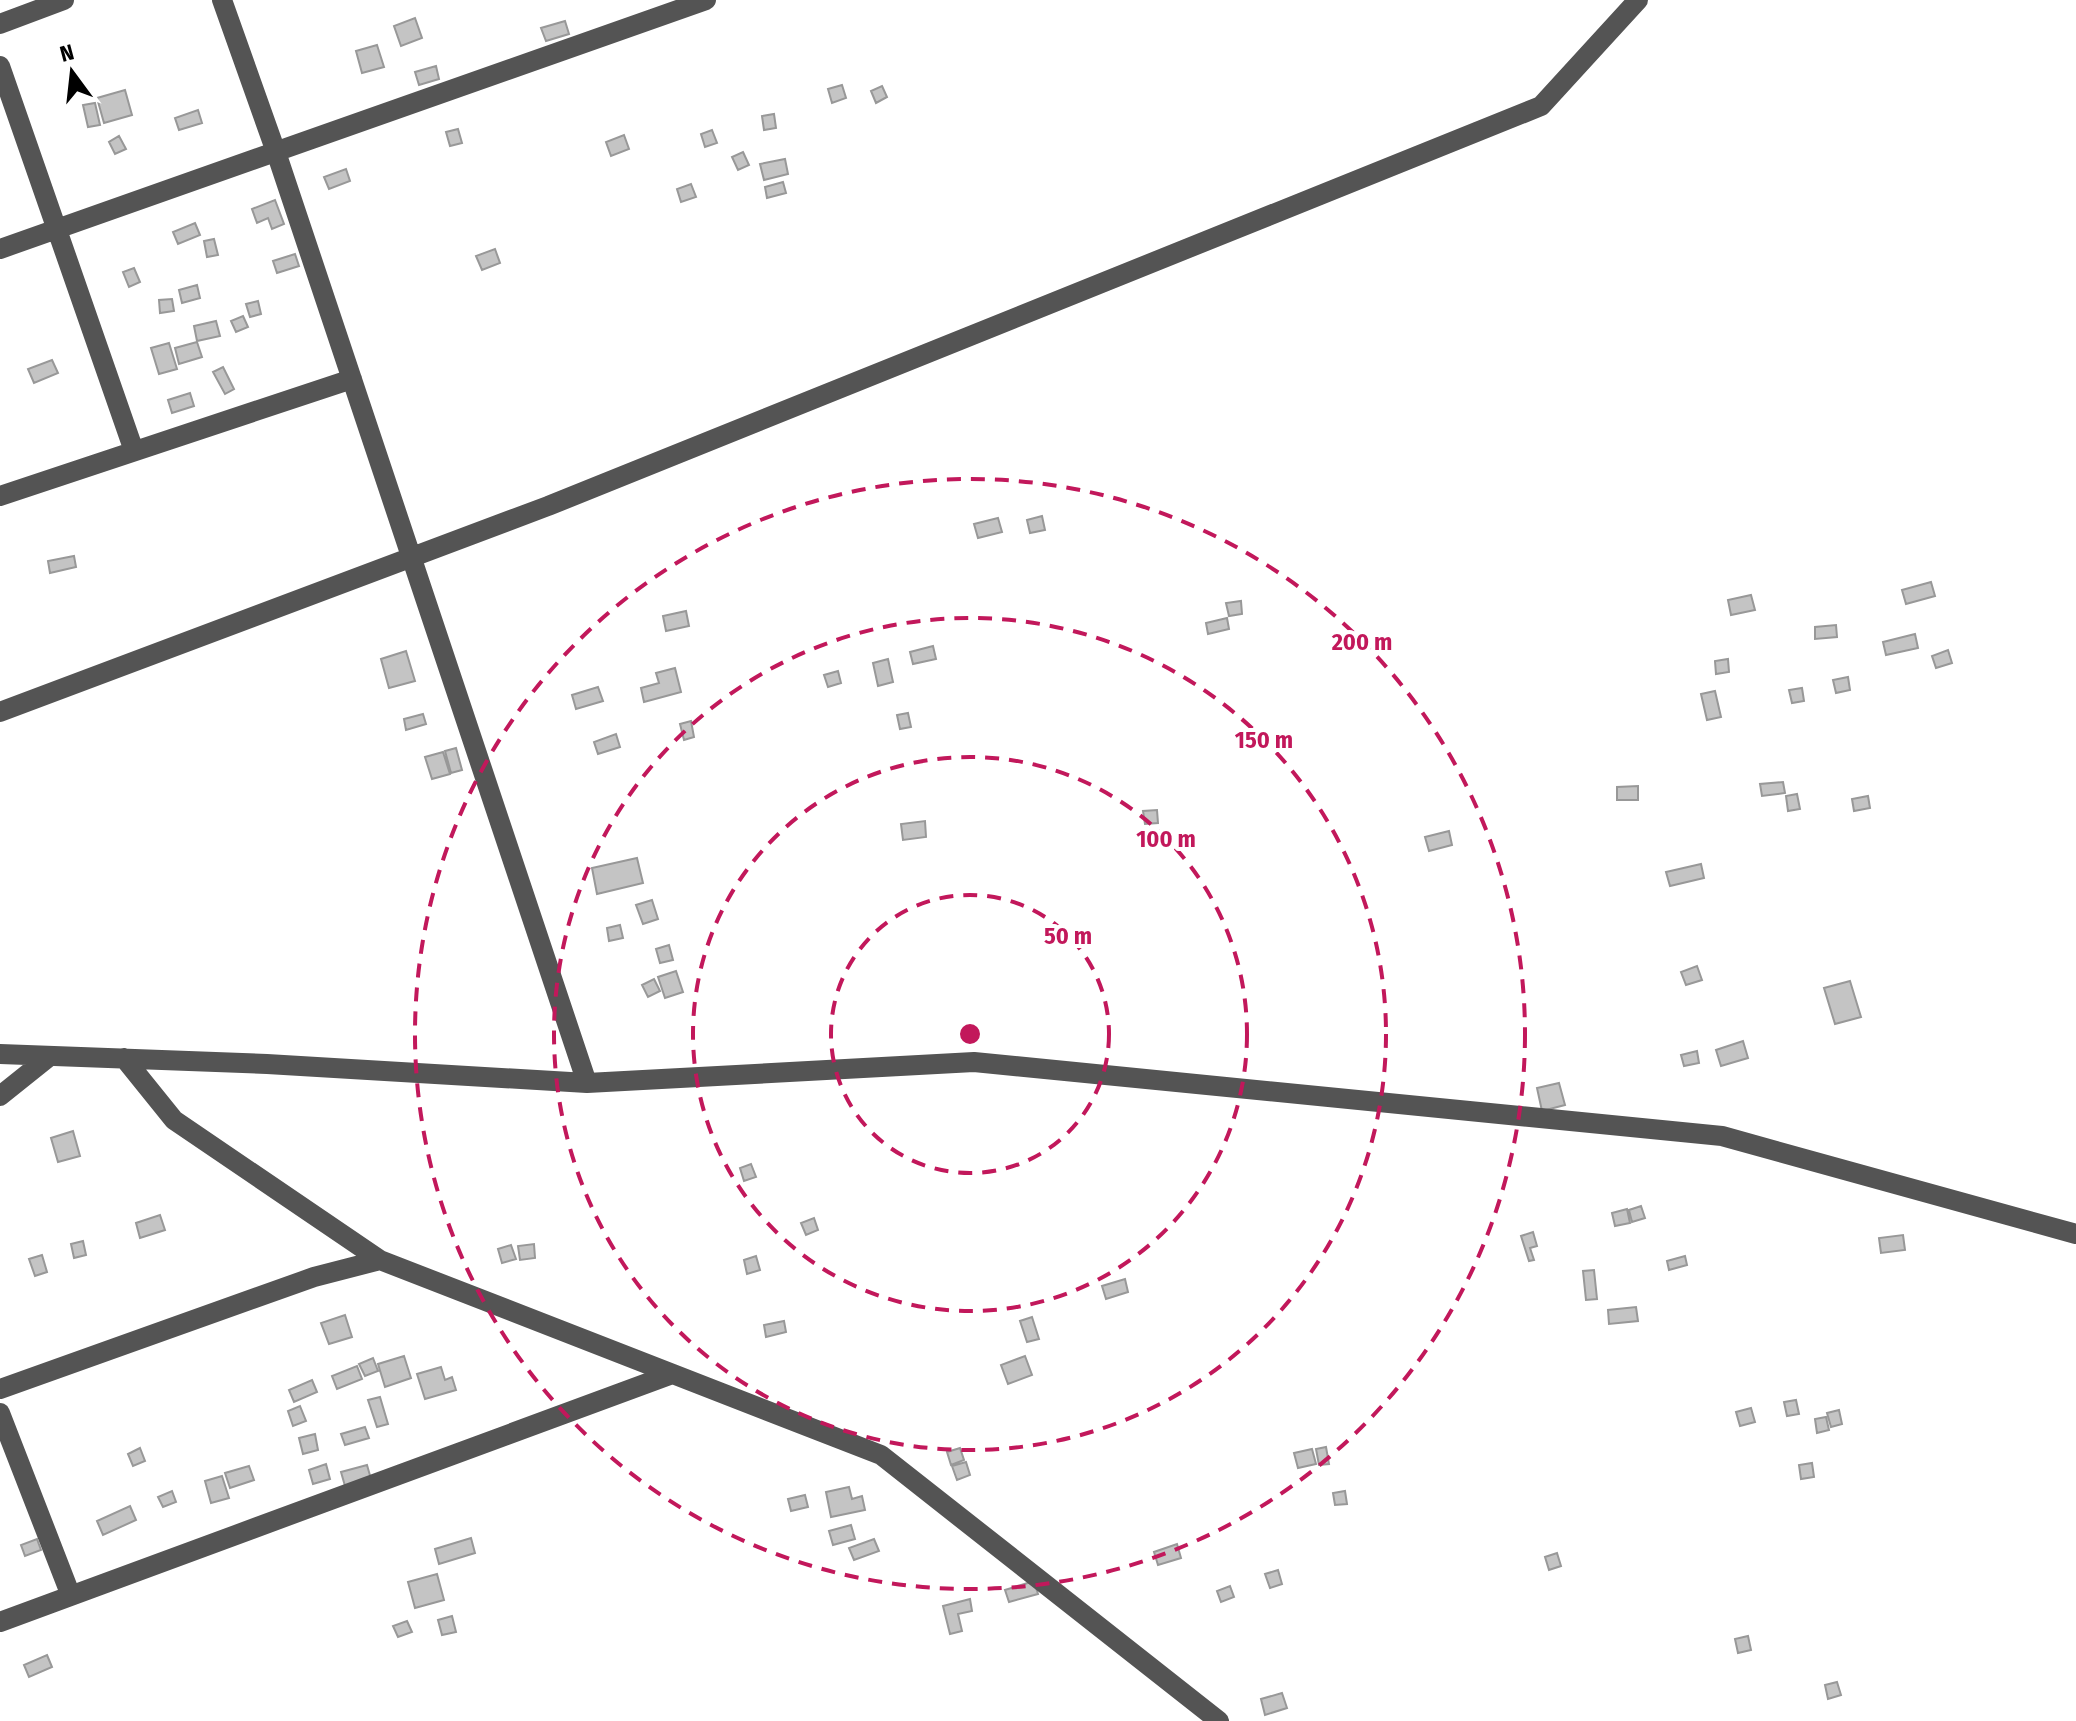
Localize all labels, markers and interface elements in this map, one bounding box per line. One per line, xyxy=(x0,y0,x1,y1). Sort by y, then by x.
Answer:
north arrow xyxy=(32,32,112,112)
text: N xyxy=(57,38,77,68)
text: 200 m xyxy=(1331,628,1392,656)
text: 150 m xyxy=(1235,726,1293,754)
text: 100 m xyxy=(1136,825,1196,853)
text: 50 m xyxy=(1044,922,1092,950)
centre of rings xyxy=(956,1020,984,1048)

